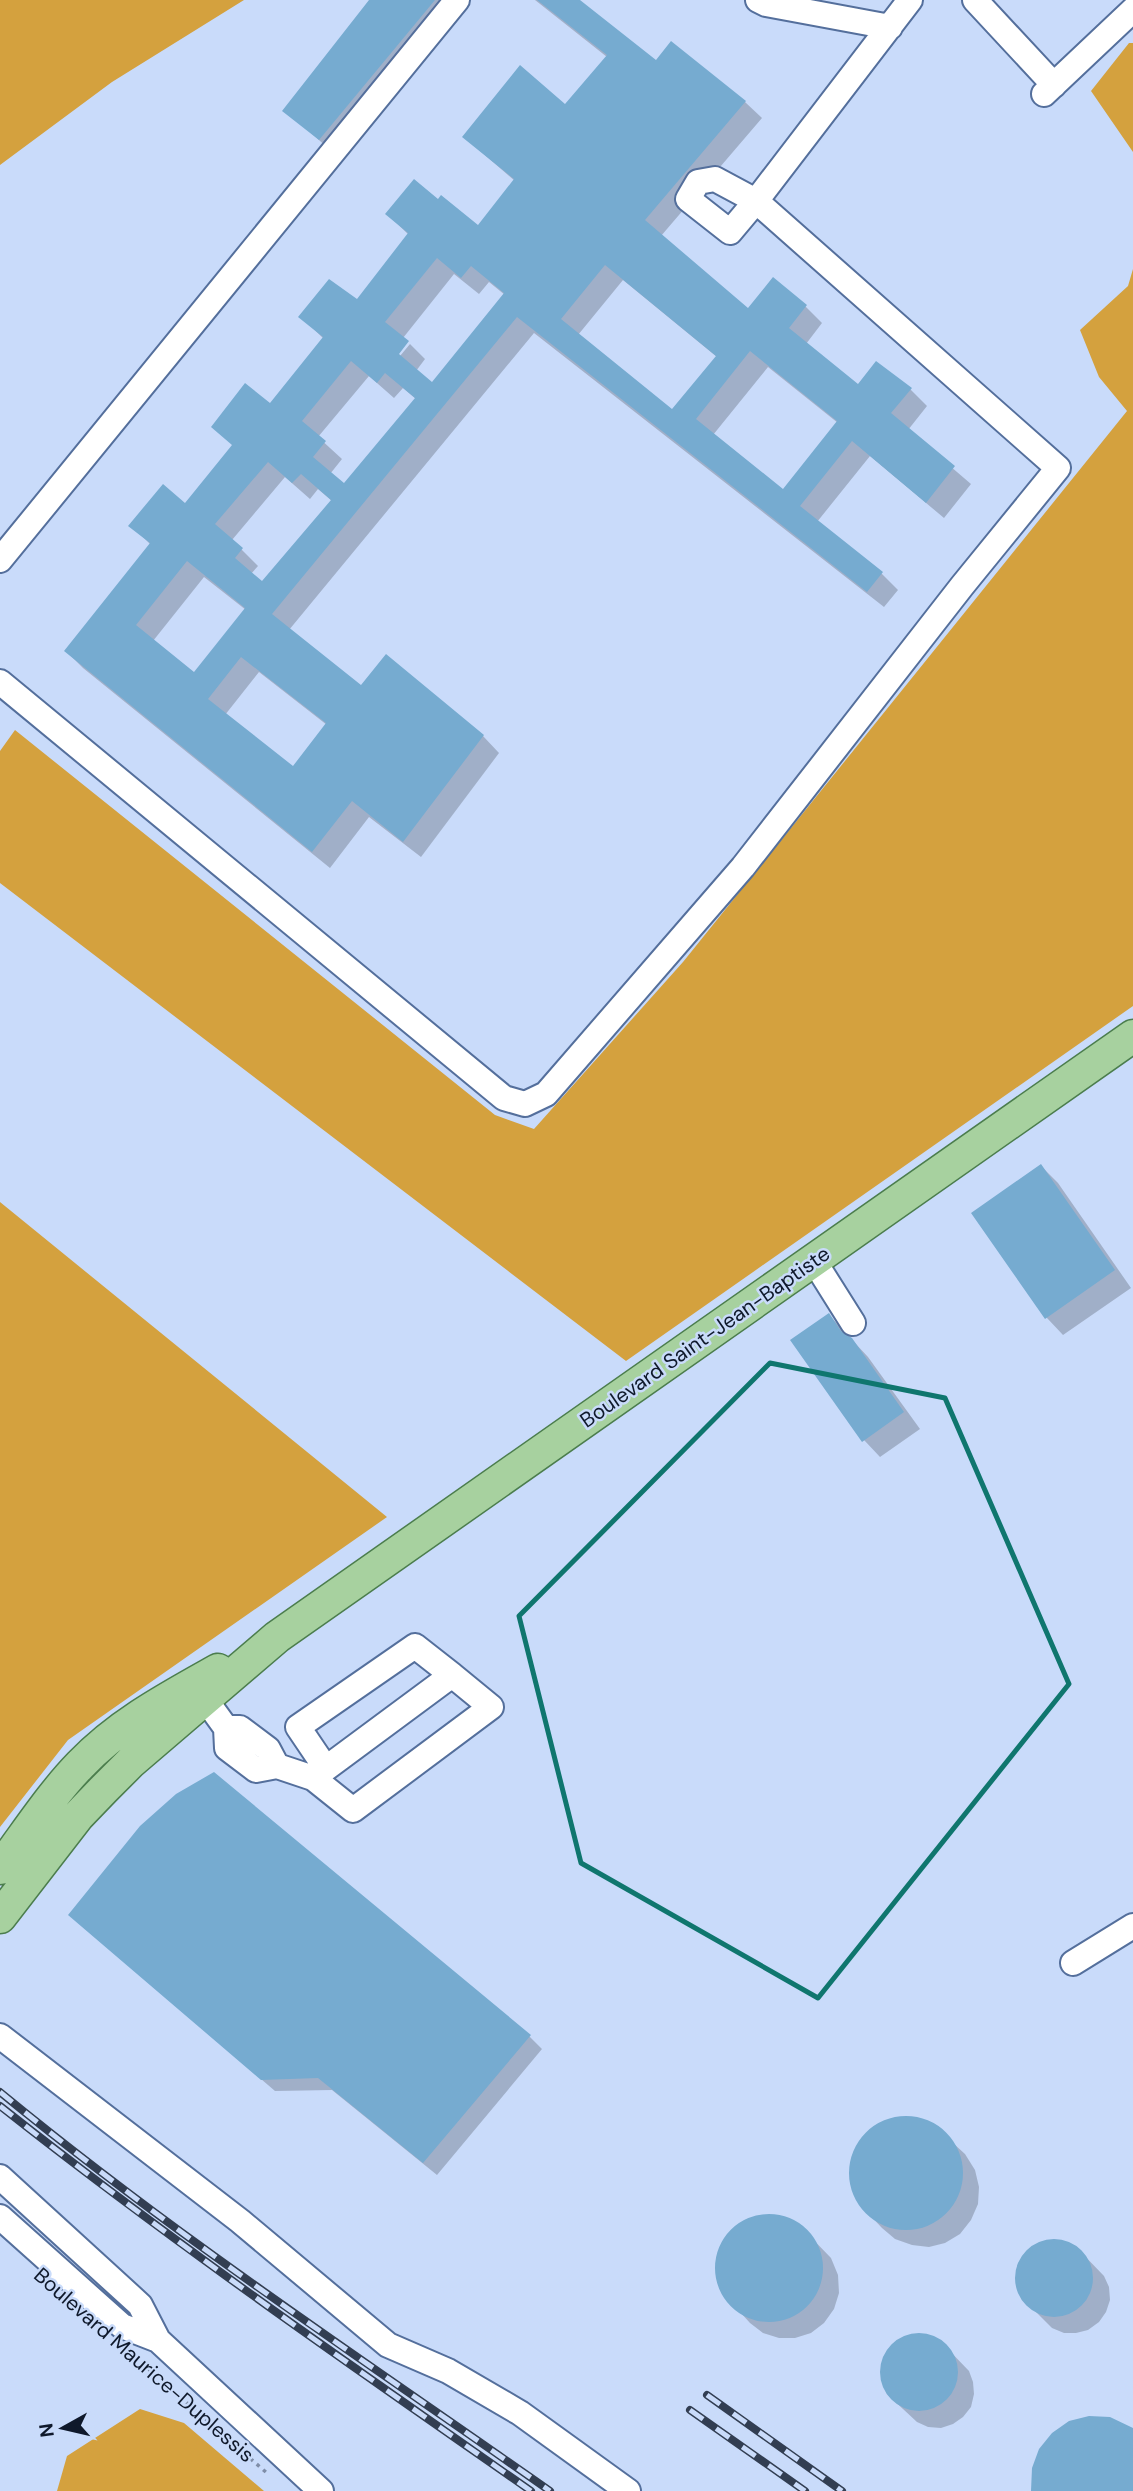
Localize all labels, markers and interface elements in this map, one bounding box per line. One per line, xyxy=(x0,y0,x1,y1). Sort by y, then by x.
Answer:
street label: Boulevard Saint-Jean-Baptiste xyxy=(574,1240,836,1434)
street label: Boulevard Maurice-Duplessis xyxy=(28,2261,260,2469)
north arrow xyxy=(28,2393,98,2463)
text: N xyxy=(33,2422,60,2439)

